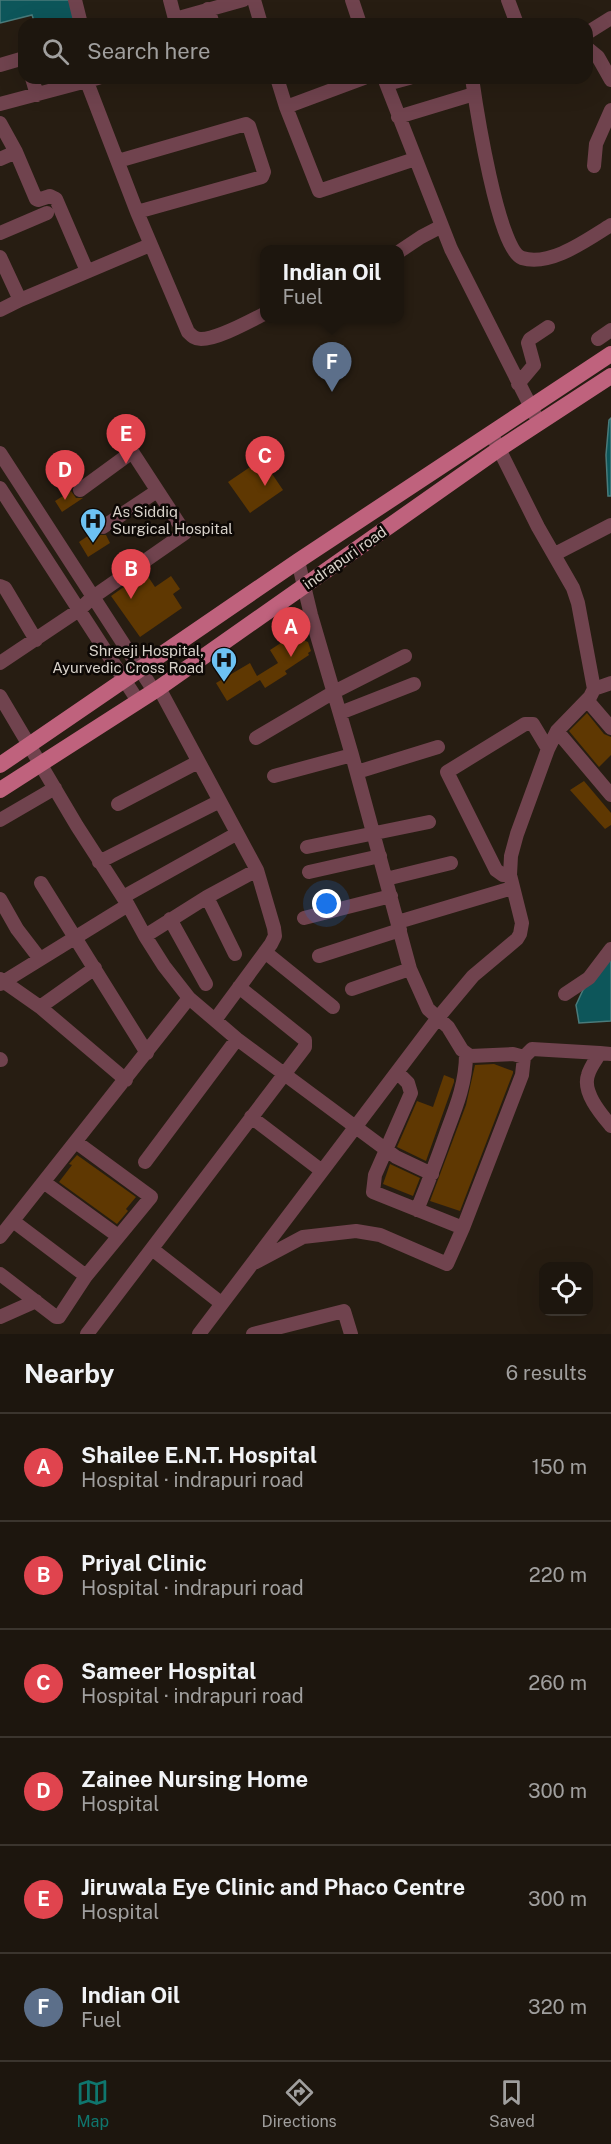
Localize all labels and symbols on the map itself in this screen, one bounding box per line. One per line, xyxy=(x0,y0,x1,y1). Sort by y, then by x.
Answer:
pin: F xyxy=(312,342,352,392)
pin: E xyxy=(106,414,146,464)
pin: C xyxy=(246,436,284,486)
pin: D xyxy=(46,450,84,500)
place label: As Siddiq Surgical Hospital xyxy=(112,503,233,537)
hospital icon: As Siddiq Surgical Hospital xyxy=(78,506,108,544)
street label: indrapuri road xyxy=(300,523,390,593)
pin: B xyxy=(112,550,150,599)
pin: A xyxy=(272,608,310,657)
place label: Shreeji Hospital, Ayurvedic Cross Road xyxy=(52,642,204,676)
hospital icon: Shreeji Hospital, Ayurvedic Cross Road xyxy=(209,645,239,683)
your location xyxy=(312,889,341,918)

